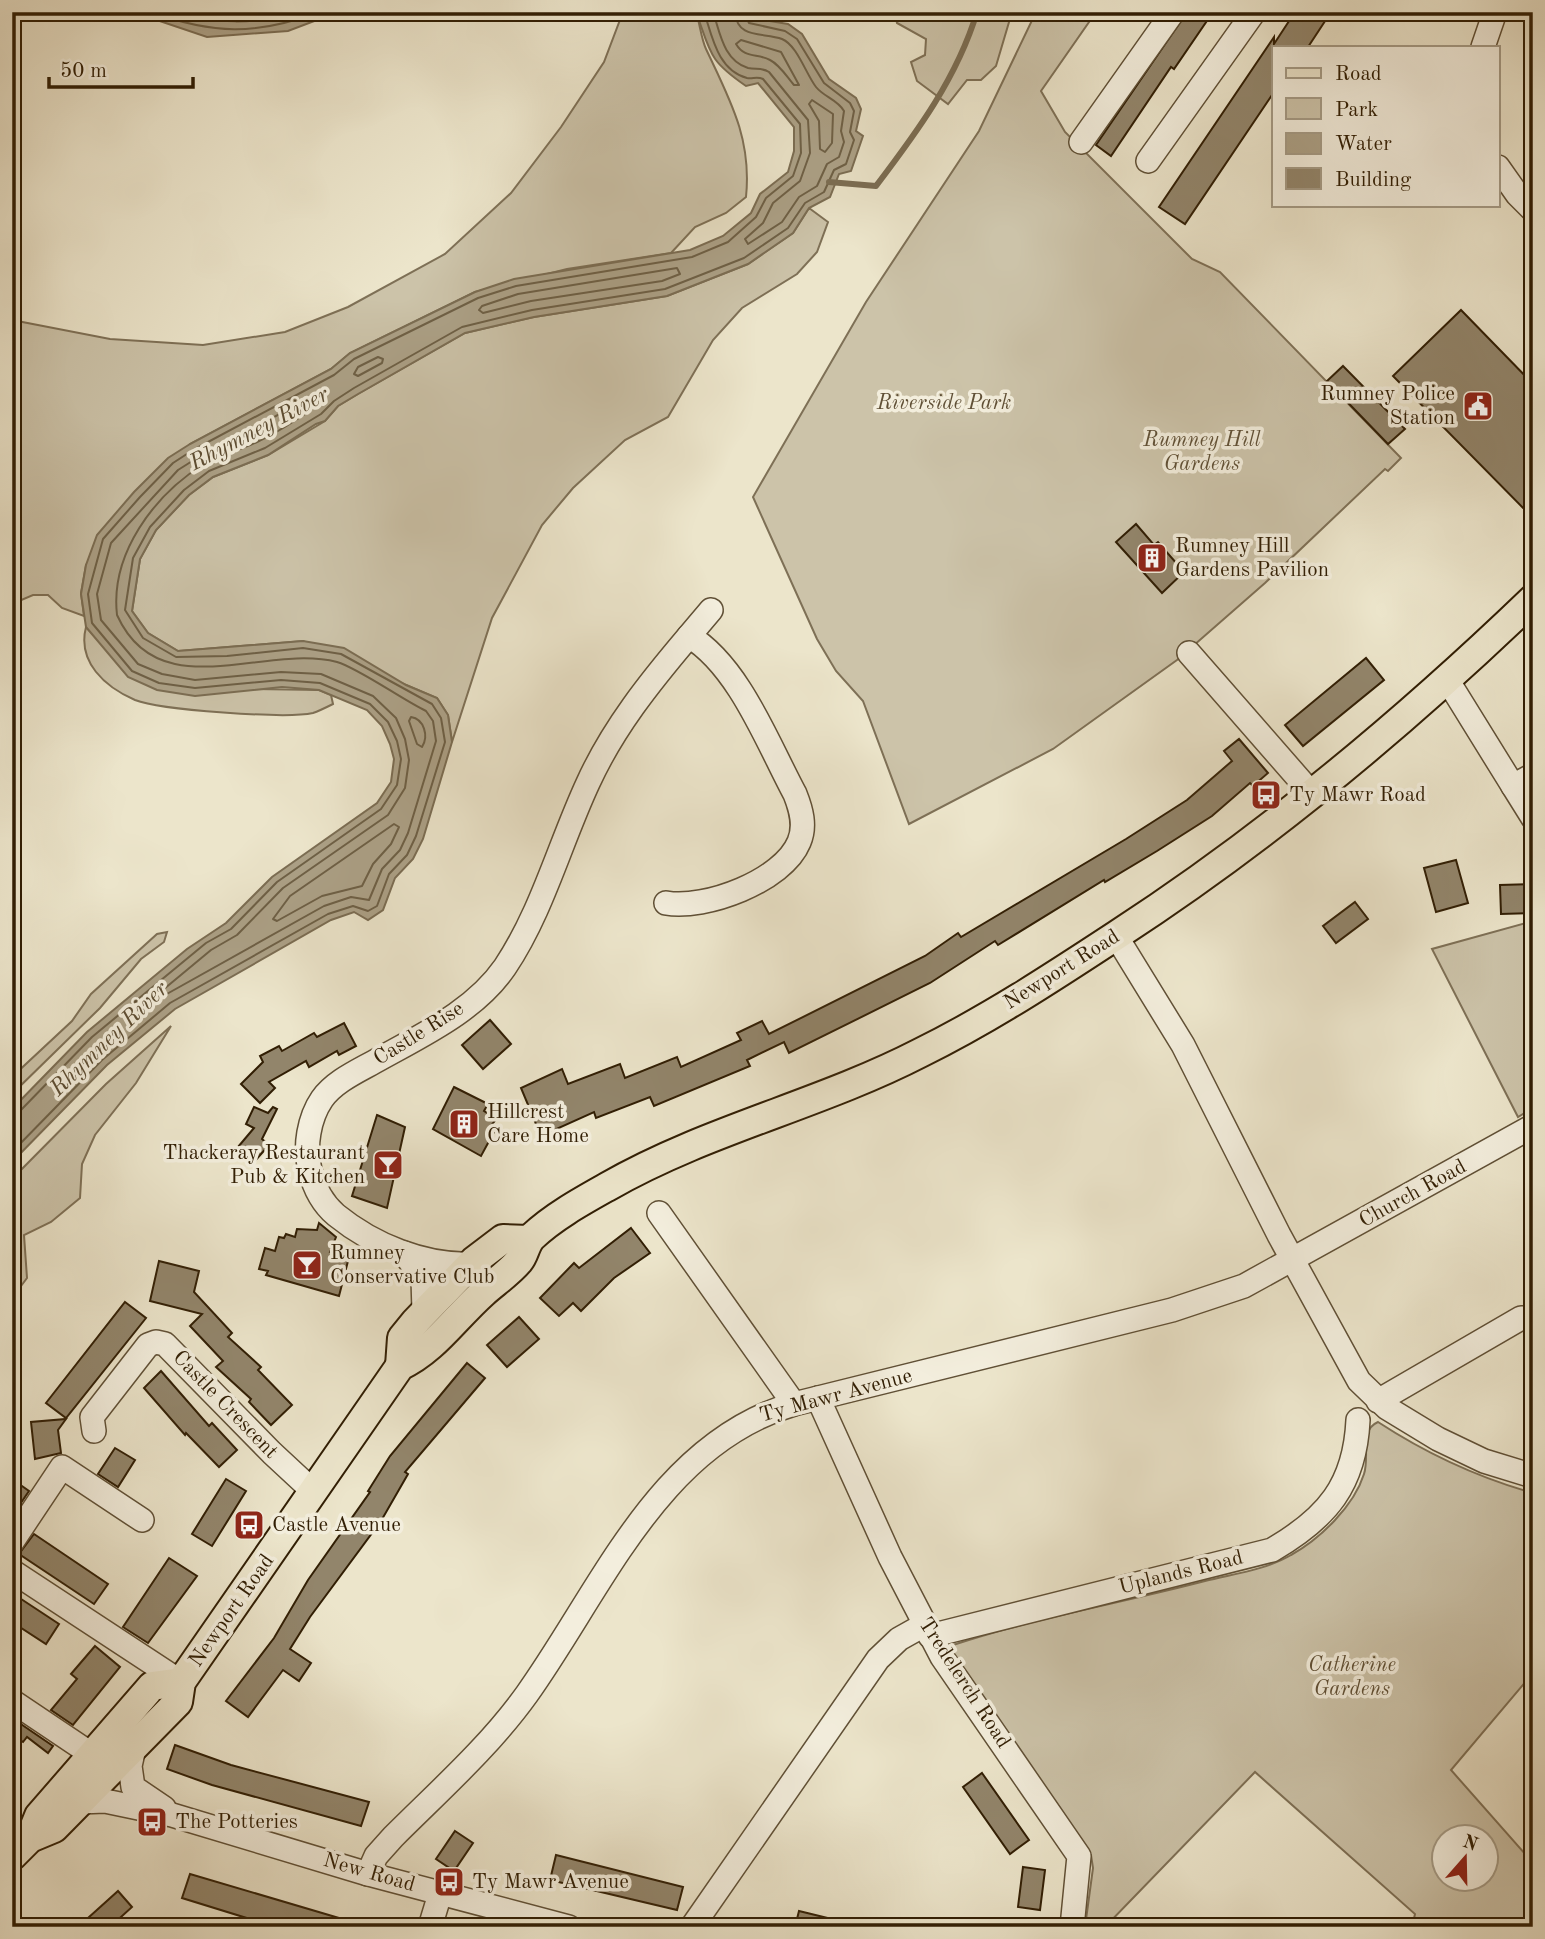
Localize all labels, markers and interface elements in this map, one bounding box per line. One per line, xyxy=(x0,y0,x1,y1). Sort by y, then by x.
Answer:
scale bar xyxy=(49,46,192,90)
legend xyxy=(1272,46,1500,206)
text: 50 m xyxy=(60,61,107,82)
text: Road xyxy=(1335,64,1382,85)
text: Park xyxy=(1335,100,1378,121)
text: Water xyxy=(1335,134,1392,155)
text: Building xyxy=(1335,170,1412,191)
water label: Rhymney River xyxy=(185,382,334,477)
place label: Rumney Police Station xyxy=(1320,384,1455,429)
public building icon: Rumney Police Station xyxy=(1461,389,1495,423)
park label: Riverside Park xyxy=(876,393,1011,414)
park label: Rumney Hill Gardens xyxy=(1142,430,1261,475)
place label: Rumney Hill Gardens Pavilion xyxy=(1175,536,1329,581)
building icon: Rumney Hill Gardens Pavilion xyxy=(1135,541,1169,575)
bus stop icon: Ty Mawr Road xyxy=(1249,778,1283,812)
place label: Ty Mawr Road xyxy=(1289,785,1426,806)
street label: Newport Road xyxy=(1000,926,1124,1014)
water label: Rhymney River xyxy=(45,977,174,1102)
street label: Castle Rise xyxy=(370,998,468,1070)
place label: Hillcrest Care Home xyxy=(487,1102,589,1147)
building icon: Hillcrest Care Home xyxy=(447,1107,481,1141)
place label: Thackeray Restaurant Pub & Kitchen xyxy=(162,1143,365,1188)
bar icon: Thackeray Restaurant Pub & Kitchen xyxy=(371,1148,405,1182)
street label: Church Road xyxy=(1356,1156,1470,1232)
place label: Rumney Conservative Club xyxy=(330,1243,494,1288)
bar icon: Rumney Conservative Club xyxy=(290,1248,324,1282)
street label: Castle Crescent xyxy=(168,1347,282,1463)
street label: Ty Mawr Avenue xyxy=(757,1366,915,1426)
bus stop icon: Castle Avenue xyxy=(232,1508,266,1542)
place label: Castle Avenue xyxy=(272,1515,401,1536)
street label: Uplands Road xyxy=(1117,1547,1245,1599)
street label: Newport Road xyxy=(186,1551,278,1671)
street label: Tredelerch Road xyxy=(914,1614,1014,1752)
park label: Catherine Gardens xyxy=(1308,1655,1396,1700)
bus stop icon: The Potteries xyxy=(135,1805,169,1839)
place label: The Potteries xyxy=(175,1812,298,1833)
north arrow xyxy=(1430,1824,1500,1894)
text: N xyxy=(1460,1833,1480,1856)
street label: New Road xyxy=(321,1850,417,1896)
bus stop icon: Ty Mawr Avenue xyxy=(432,1865,466,1899)
place label: Ty Mawr Avenue xyxy=(472,1872,629,1893)

